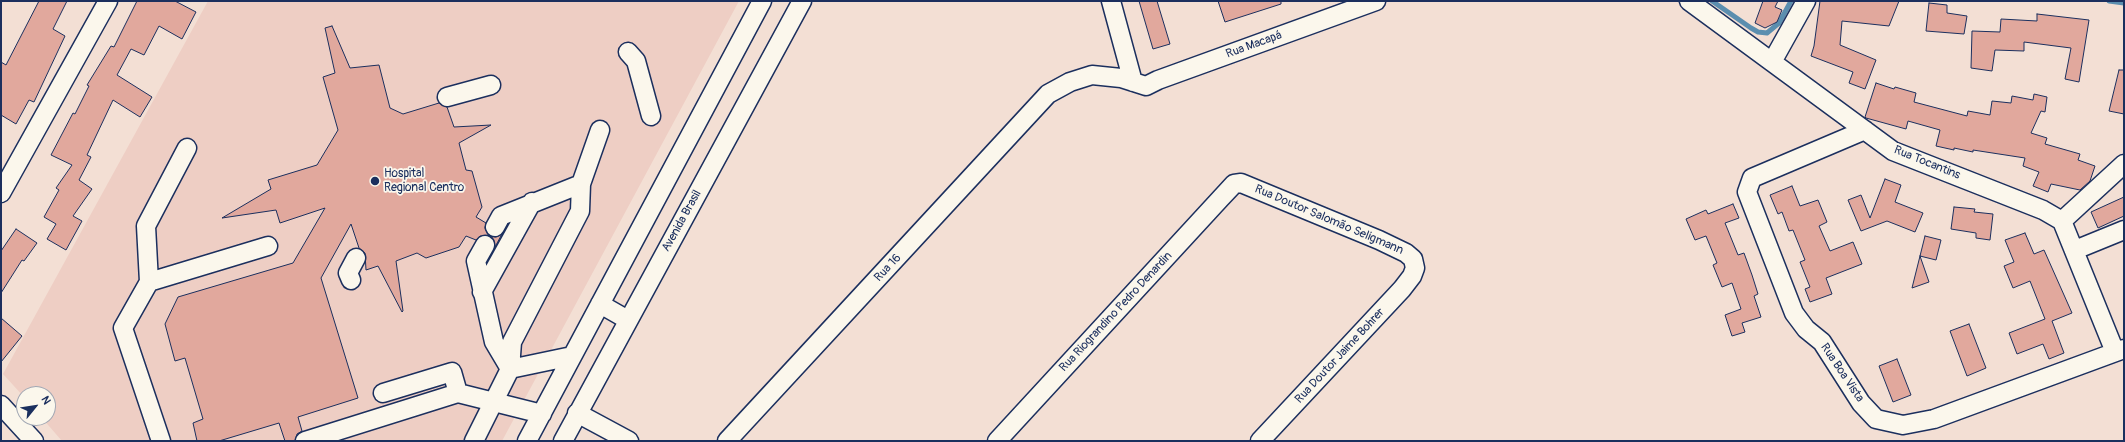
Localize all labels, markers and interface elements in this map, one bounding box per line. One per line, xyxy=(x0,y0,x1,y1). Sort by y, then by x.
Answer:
street label: Rua Macapá xyxy=(1224,28,1284,62)
street label: Rua Tocantins xyxy=(1892,143,1962,183)
place label: Hospital Regional Centro xyxy=(384,167,464,195)
marker: Hospital Regional Centro xyxy=(369,175,381,187)
street label: Rua Doutor Salomão Seligmann xyxy=(1252,182,1406,258)
street label: Avenida Brasil xyxy=(659,188,705,254)
street label: Rua Riograndino Pedro Denardin xyxy=(1057,249,1175,375)
street label: Rua 16 xyxy=(872,251,904,285)
street label: Rua Doutor Jaime Bohrer xyxy=(1292,305,1388,407)
street label: Rua Boa Vista xyxy=(1817,341,1867,405)
north arrow xyxy=(16,386,56,426)
text: N xyxy=(38,394,53,407)

